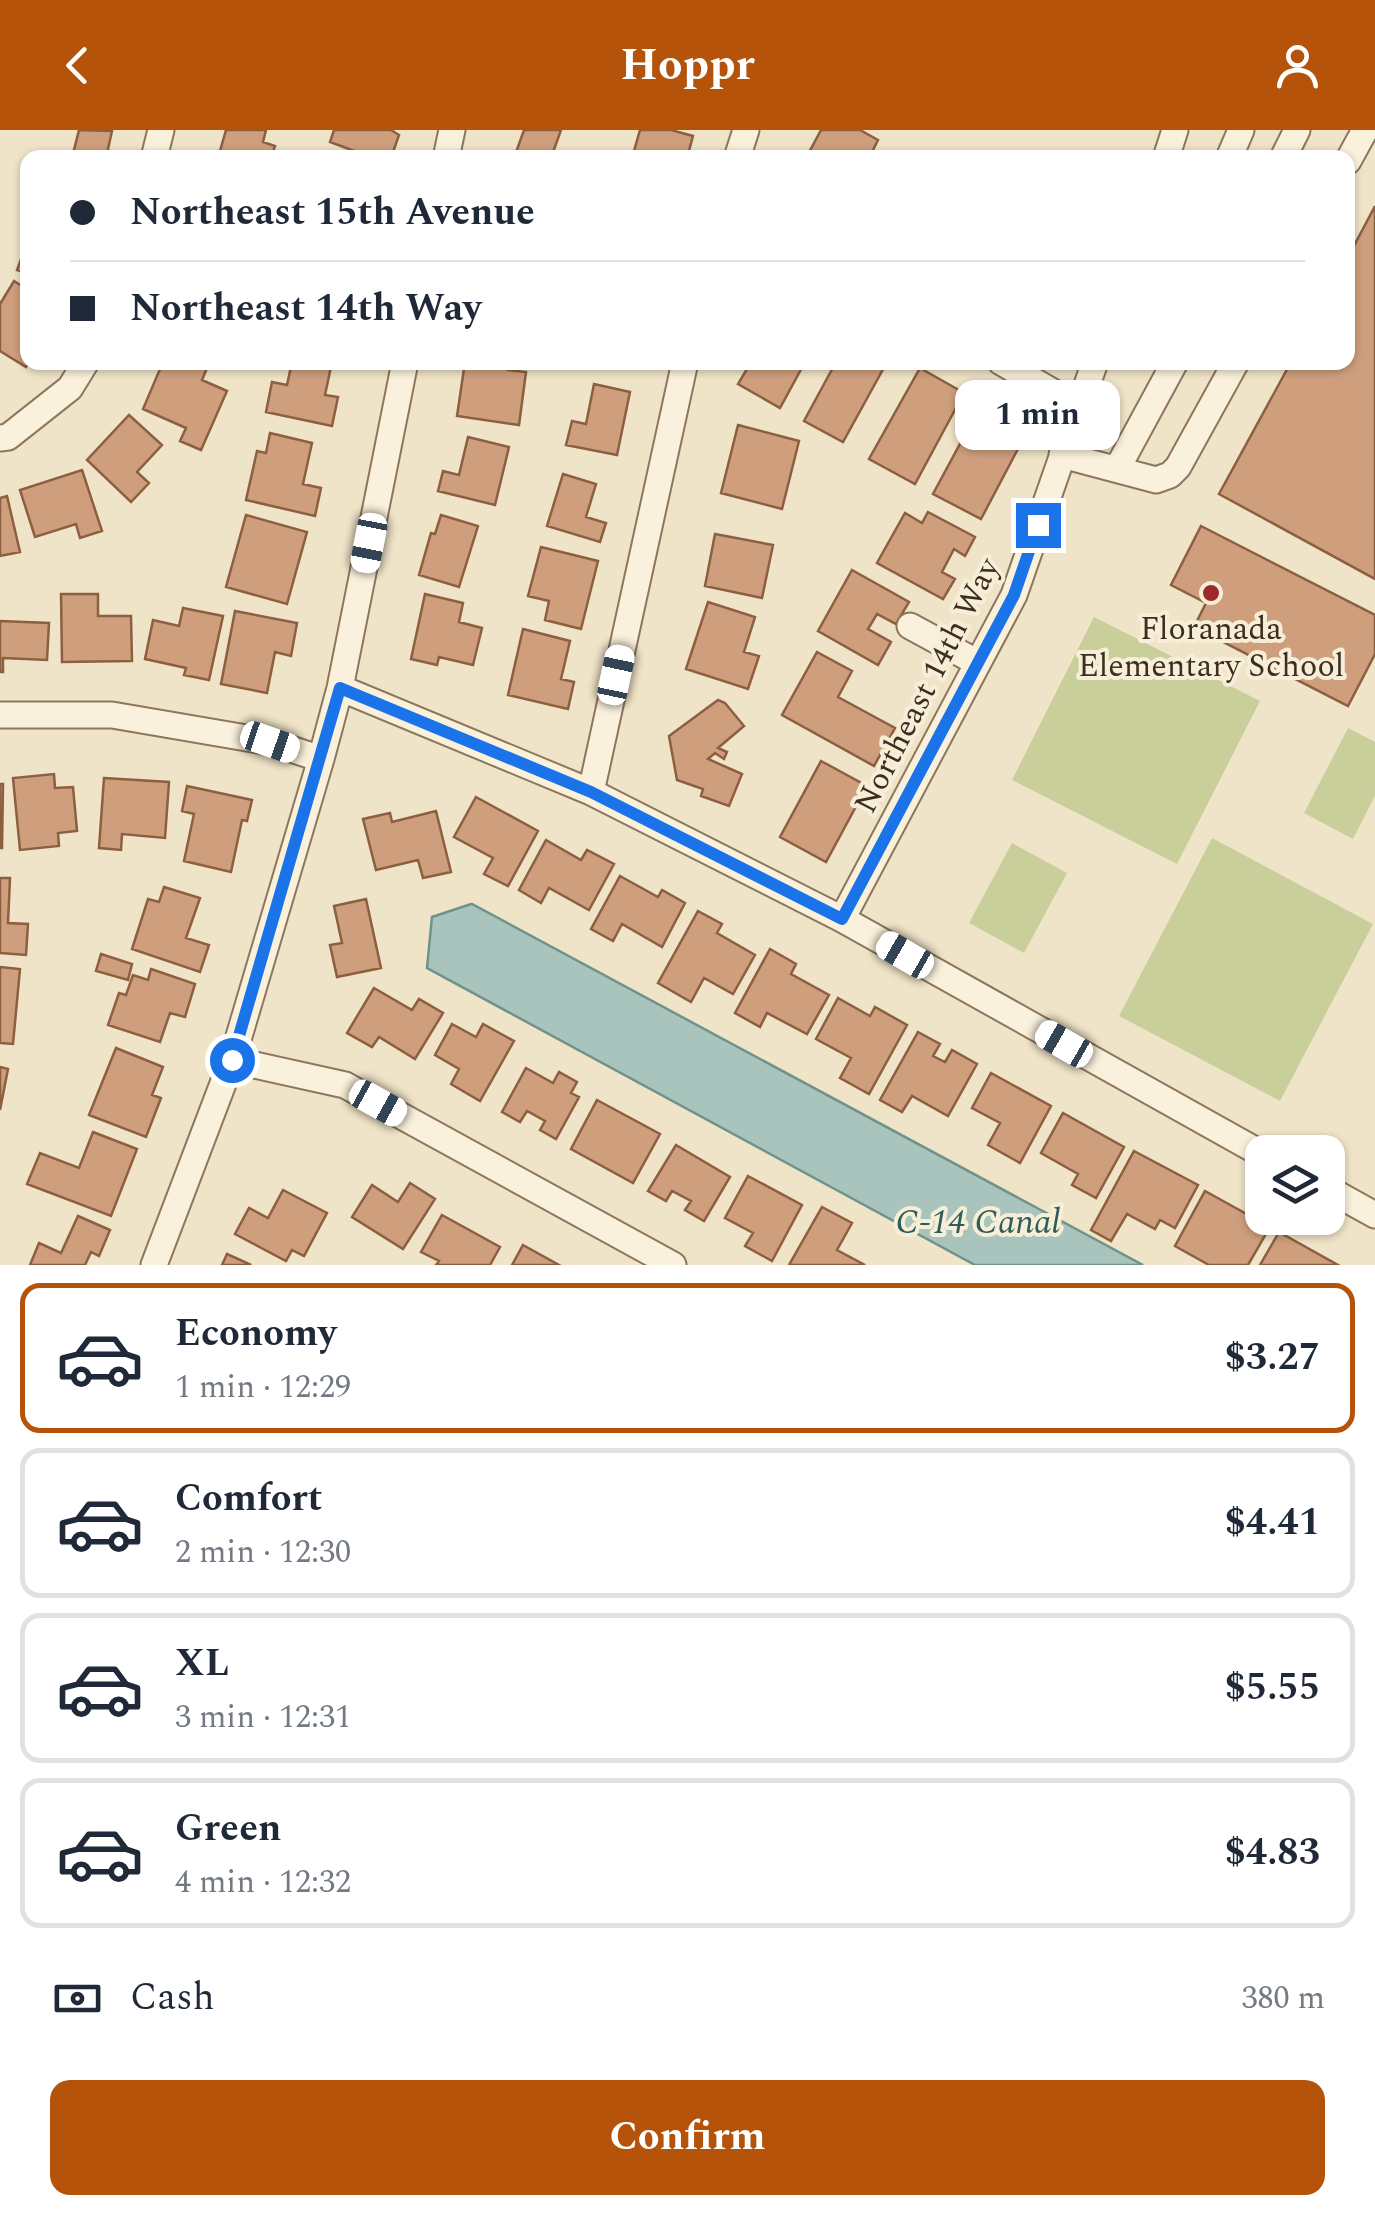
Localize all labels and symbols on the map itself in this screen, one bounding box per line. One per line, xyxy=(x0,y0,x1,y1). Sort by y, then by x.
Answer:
callout: 1 min xyxy=(956,380,1120,450)
route end xyxy=(1016,503,1061,548)
car xyxy=(349,511,389,575)
street label: Northeast 14th Way xyxy=(842,548,1014,822)
marker: Floranada Elementary School xyxy=(1200,582,1222,604)
place label: Floranada Elementary School xyxy=(1078,605,1344,691)
car xyxy=(595,643,637,707)
car xyxy=(237,718,303,766)
car xyxy=(872,927,938,983)
car xyxy=(1031,1016,1097,1072)
route start xyxy=(210,1038,255,1083)
car xyxy=(344,1075,412,1131)
water label: C-14 Canal xyxy=(895,1196,1061,1249)

